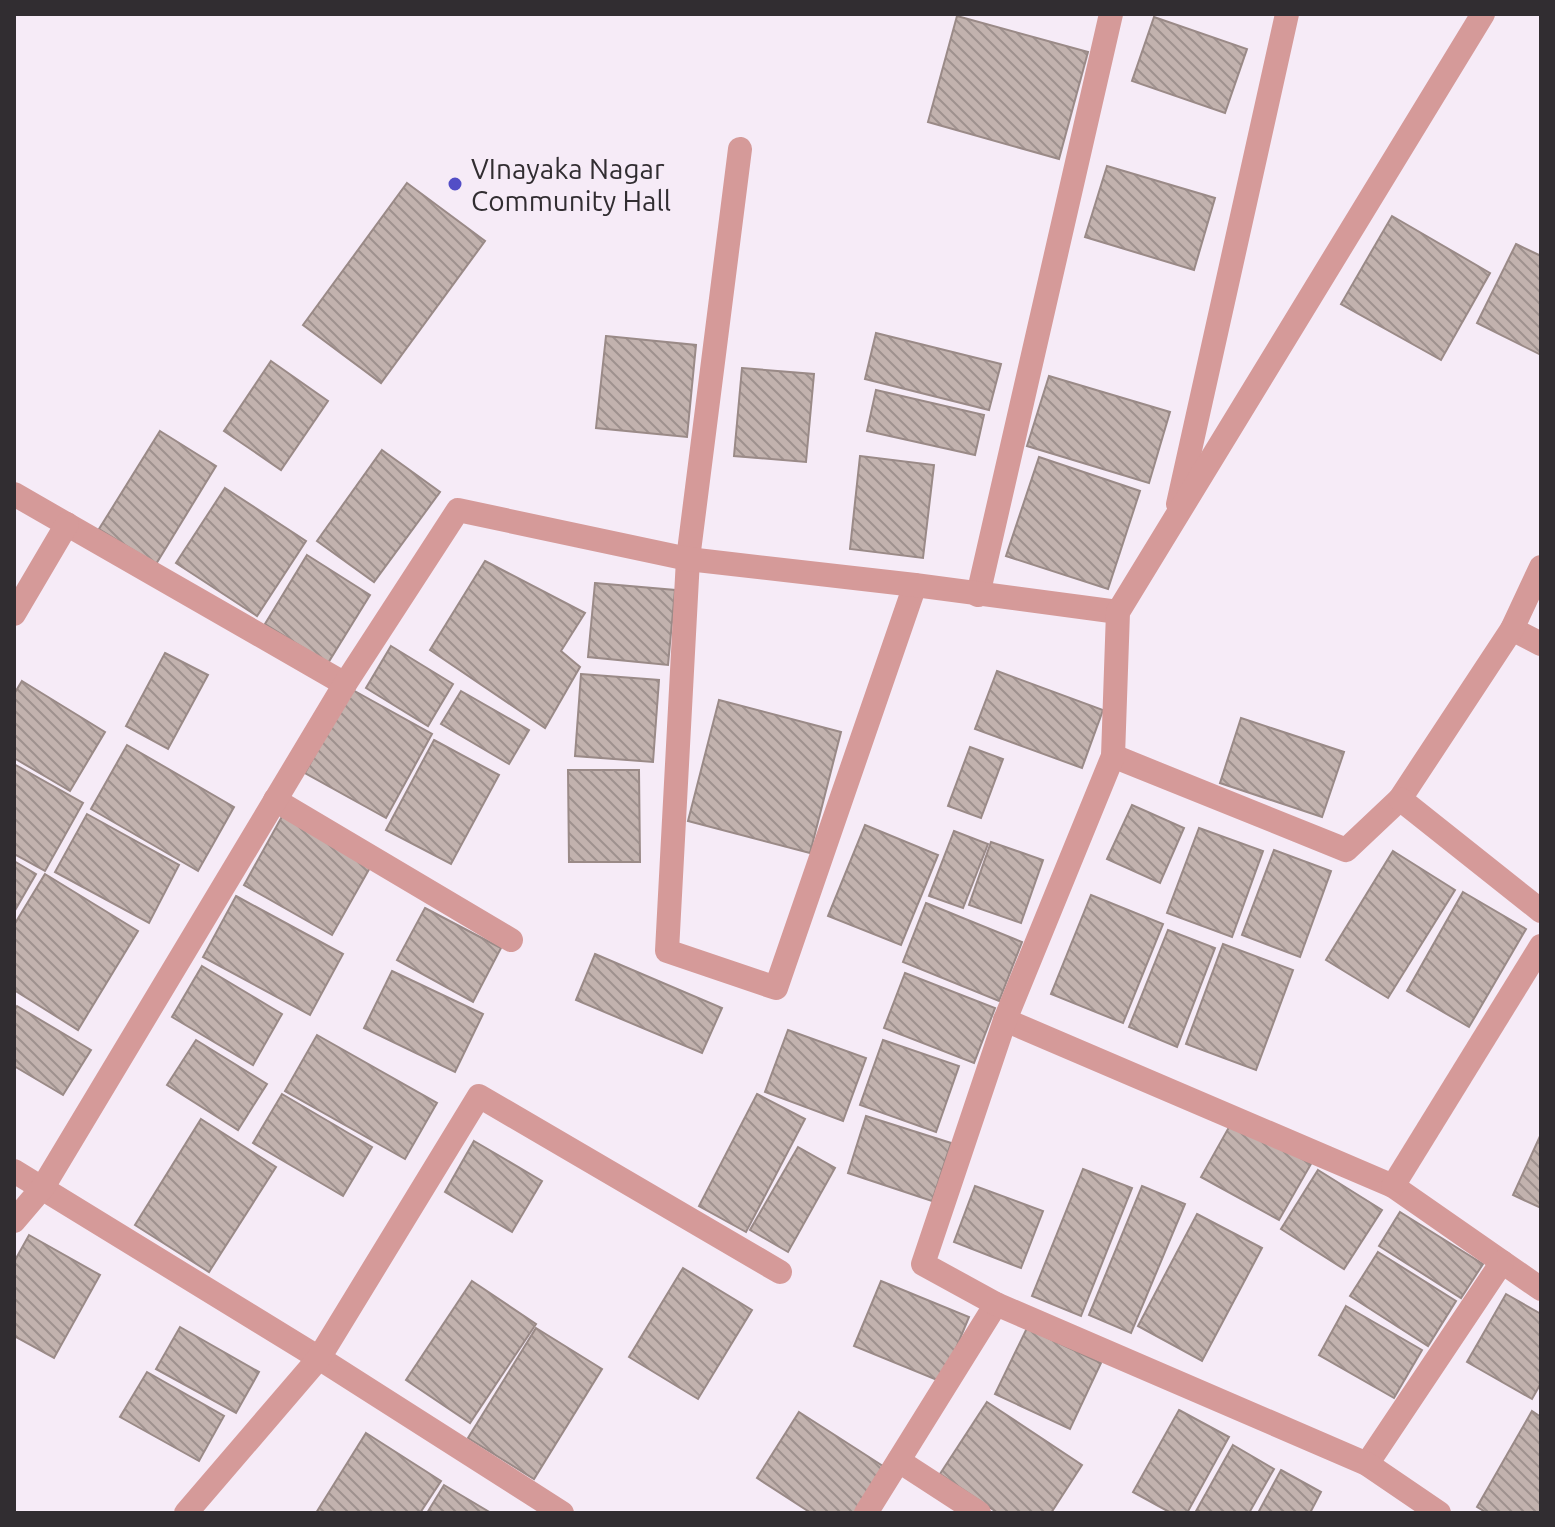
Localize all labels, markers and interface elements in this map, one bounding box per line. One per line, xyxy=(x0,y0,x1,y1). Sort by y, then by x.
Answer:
place label: VInayaka Nagar Community Hall xyxy=(471,153,671,216)
marker: VInayaka Nagar Community Hall xyxy=(446,175,464,193)

